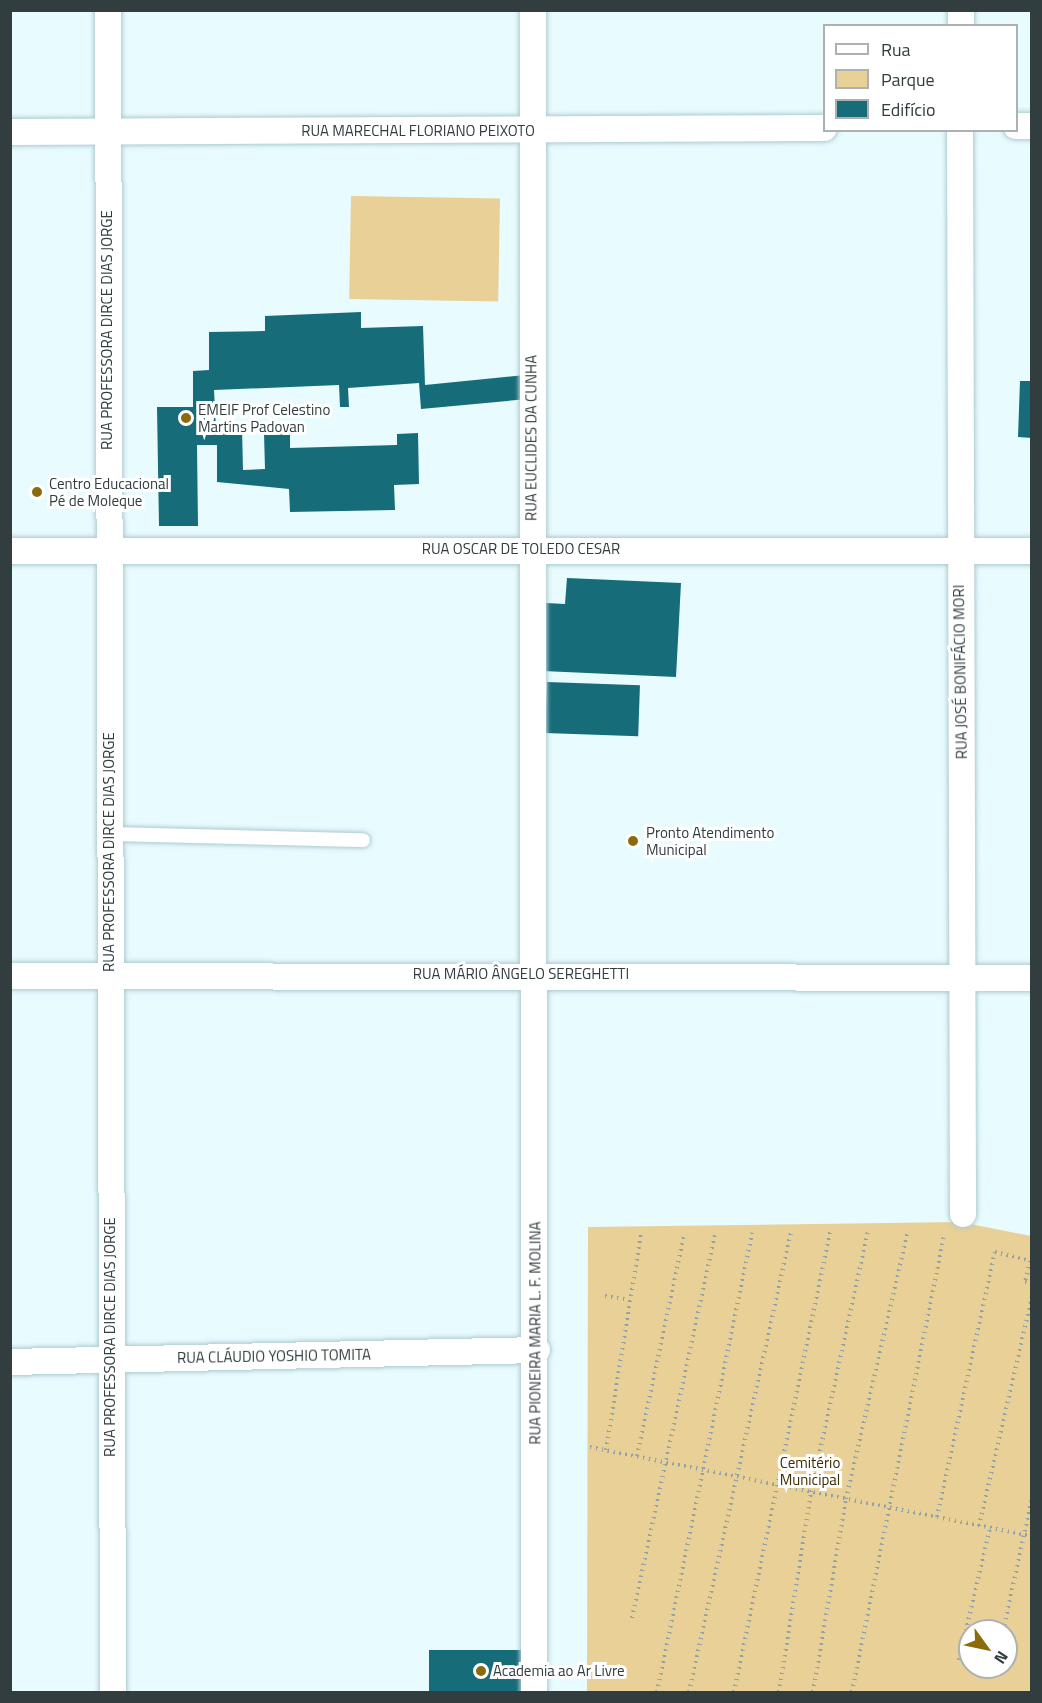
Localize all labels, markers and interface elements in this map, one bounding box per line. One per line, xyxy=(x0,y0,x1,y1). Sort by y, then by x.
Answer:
legend xyxy=(823,24,1018,132)
text: Rua xyxy=(881,36,911,63)
text: Parque xyxy=(881,66,935,93)
text: Edifício xyxy=(881,96,935,123)
street label: RUA MARECHAL FLORIANO PEIXOTO xyxy=(301,122,535,140)
street label: RUA PROFESSORA DIRCE DIAS JORGE xyxy=(98,210,116,450)
street label: RUA EUCLIDES DA CUNHA xyxy=(522,355,540,521)
place label: EMEIF Prof Celestino Martins Padovan xyxy=(198,400,330,435)
marker: EMEIF Prof Celestino Martins Padovan xyxy=(179,411,193,425)
place label: Centro Educacional Pé de Moleque xyxy=(49,474,169,509)
marker: Centro Educacional Pé de Moleque xyxy=(30,485,44,499)
street label: RUA OSCAR DE TOLEDO CESAR xyxy=(422,540,620,558)
street label: RUA JOSÉ BONIFÁCIO MORI xyxy=(949,585,971,759)
street label: RUA PROFESSORA DIRCE DIAS JORGE xyxy=(100,732,118,972)
place label: Pronto Atendimento Municipal xyxy=(646,823,774,858)
marker: Pronto Atendimento Municipal xyxy=(624,832,642,850)
street label: RUA MÁRIO ÂNGELO SEREGHETTI xyxy=(413,965,629,983)
street label: RUA PROFESSORA DIRCE DIAS JORGE xyxy=(101,1217,119,1457)
street label: RUA PIONEIRA MARIA L. F. MOLINA xyxy=(526,1221,544,1445)
street label: RUA CLÁUDIO YOSHIO TOMITA xyxy=(177,1345,371,1367)
park label: Cemitério Municipal xyxy=(780,1453,840,1488)
north arrow xyxy=(958,1619,1018,1679)
text: N xyxy=(988,1647,1015,1669)
place label: Academia ao Ar Livre xyxy=(493,1662,625,1680)
marker: Academia ao Ar Livre xyxy=(474,1664,488,1678)

